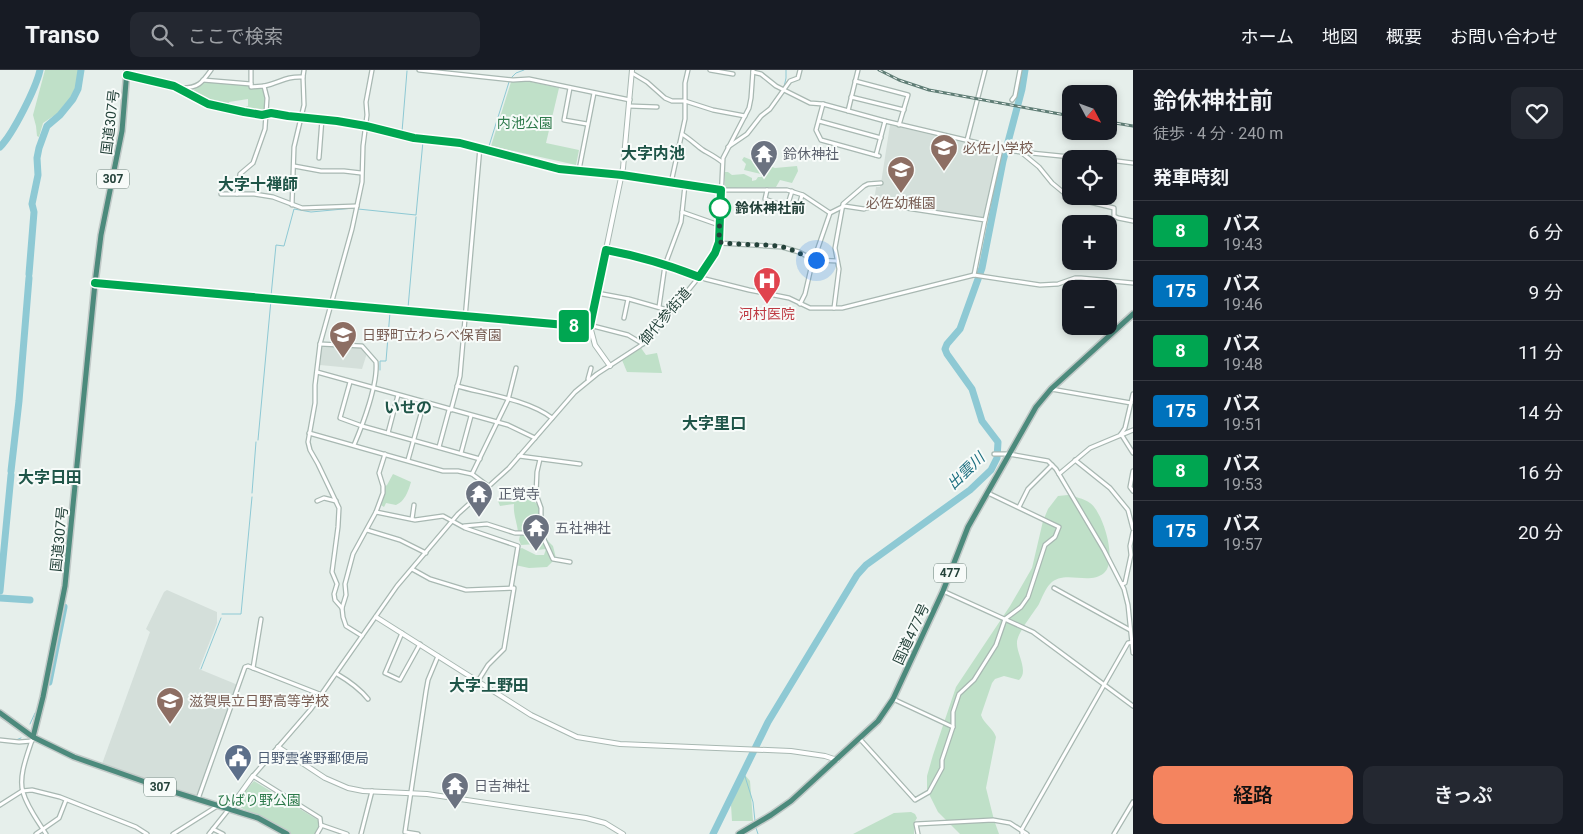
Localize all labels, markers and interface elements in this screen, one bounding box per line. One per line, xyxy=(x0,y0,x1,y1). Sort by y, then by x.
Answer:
search box xyxy=(130,12,480,57)
text: Transo xyxy=(25,21,100,49)
icon: search xyxy=(148,21,176,49)
text: ここで検索 xyxy=(188,25,283,48)
text: ホーム xyxy=(1241,26,1294,47)
text: 地図 xyxy=(1322,26,1358,47)
text: 概要 xyxy=(1386,26,1422,47)
text: お問い合わせ xyxy=(1450,26,1558,47)
north arrow xyxy=(1062,85,1118,140)
map controls xyxy=(1062,85,1117,335)
text: 鈴休神社前 xyxy=(1153,87,1273,115)
button: heart xyxy=(1511,87,1563,139)
street label: 国道307号 xyxy=(98,88,122,156)
park label: 内池公園 xyxy=(497,115,553,131)
text: 徒歩 · 4 分 · 240 m xyxy=(1153,124,1283,143)
school or university icon: 必佐小学校 xyxy=(929,133,959,172)
temple icon: 鈴休神社 xyxy=(749,139,779,178)
place label: 必佐小学校 xyxy=(963,140,1033,156)
district label: 大字内池 xyxy=(621,144,685,163)
place label: 鈴休神社 xyxy=(783,146,839,162)
button: locate xyxy=(1062,150,1117,205)
school or university icon: 必佐幼稚園 xyxy=(886,155,916,194)
text: 発車時刻 xyxy=(1153,166,1229,189)
road number: 307 xyxy=(97,170,129,188)
district label: 大字十禅師 xyxy=(218,175,298,194)
place label: 必佐幼稚園 xyxy=(866,195,936,211)
marker: 鈴休神社前 xyxy=(709,197,731,219)
place label: 鈴休神社前 xyxy=(735,200,805,216)
text: バス xyxy=(1223,212,1261,235)
button: + xyxy=(1062,215,1117,270)
text: 8 xyxy=(1175,220,1186,241)
text: 6 分 xyxy=(1529,221,1563,244)
text: 19:43 xyxy=(1223,235,1263,254)
your location xyxy=(804,248,829,273)
hospital icon: 河村医院 xyxy=(752,266,782,305)
text: バス xyxy=(1223,272,1261,295)
button: − xyxy=(1062,280,1117,335)
text: 175 xyxy=(1165,280,1196,301)
text: 9 分 xyxy=(1529,281,1563,304)
street label: 御代参街道 xyxy=(636,284,694,348)
text: 19:46 xyxy=(1223,295,1263,314)
place label: 河村医院 xyxy=(739,306,795,322)
line badge: 8 xyxy=(558,310,590,342)
text: 8 xyxy=(569,315,579,336)
school or university icon: 日野町立わらべ保育園 xyxy=(328,320,358,359)
place label: 日野町立わらべ保育園 xyxy=(362,327,502,343)
text: バス xyxy=(1223,332,1261,355)
text: 8 xyxy=(1175,340,1186,361)
text: 11 分 xyxy=(1518,341,1563,364)
text: 19:48 xyxy=(1223,355,1263,374)
text: バス xyxy=(1223,392,1261,415)
district label: いせの xyxy=(384,398,432,417)
text: 175 xyxy=(1165,400,1196,421)
text: 14 分 xyxy=(1518,401,1563,424)
district label: 大字里口 xyxy=(682,414,746,433)
text: 19:51 xyxy=(1223,415,1263,434)
water label: 出雲川 xyxy=(944,448,990,493)
text: バス xyxy=(1223,452,1261,475)
text: 8 xyxy=(1175,460,1186,481)
text: 16 分 xyxy=(1518,461,1563,484)
district label: 大字日田 xyxy=(18,468,82,487)
text: 19:53 xyxy=(1223,475,1263,494)
temple icon: 正覚寺 xyxy=(464,479,494,518)
place label: 正覚寺 xyxy=(498,486,540,502)
street label: 国道307号 xyxy=(48,506,70,572)
text: バス xyxy=(1223,512,1261,535)
temple icon: 五社神社 xyxy=(521,513,551,552)
place label: 五社神社 xyxy=(555,520,611,536)
text: 175 xyxy=(1165,520,1196,541)
text: 20 分 xyxy=(1518,521,1563,544)
text: 19:57 xyxy=(1223,535,1263,554)
road number: 477 xyxy=(934,563,966,582)
street label: 国道477号 xyxy=(890,601,932,667)
district label: 大字上野田 xyxy=(449,676,529,695)
school or university icon: 滋賀県立日野高等学校 xyxy=(155,686,185,725)
place label: 滋賀県立日野高等学校 xyxy=(189,693,329,709)
public building icon: 日野雲雀野郵便局 xyxy=(223,743,253,782)
place label: 日野雲雀野郵便局 xyxy=(257,750,369,766)
button: 経路 xyxy=(1153,766,1353,824)
button: きっぷ xyxy=(1363,766,1563,824)
temple icon: 日吉神社 xyxy=(440,771,470,810)
road number: 307 xyxy=(144,778,176,796)
place label: 日吉神社 xyxy=(474,778,530,794)
park label: ひばり野公園 xyxy=(217,792,301,808)

